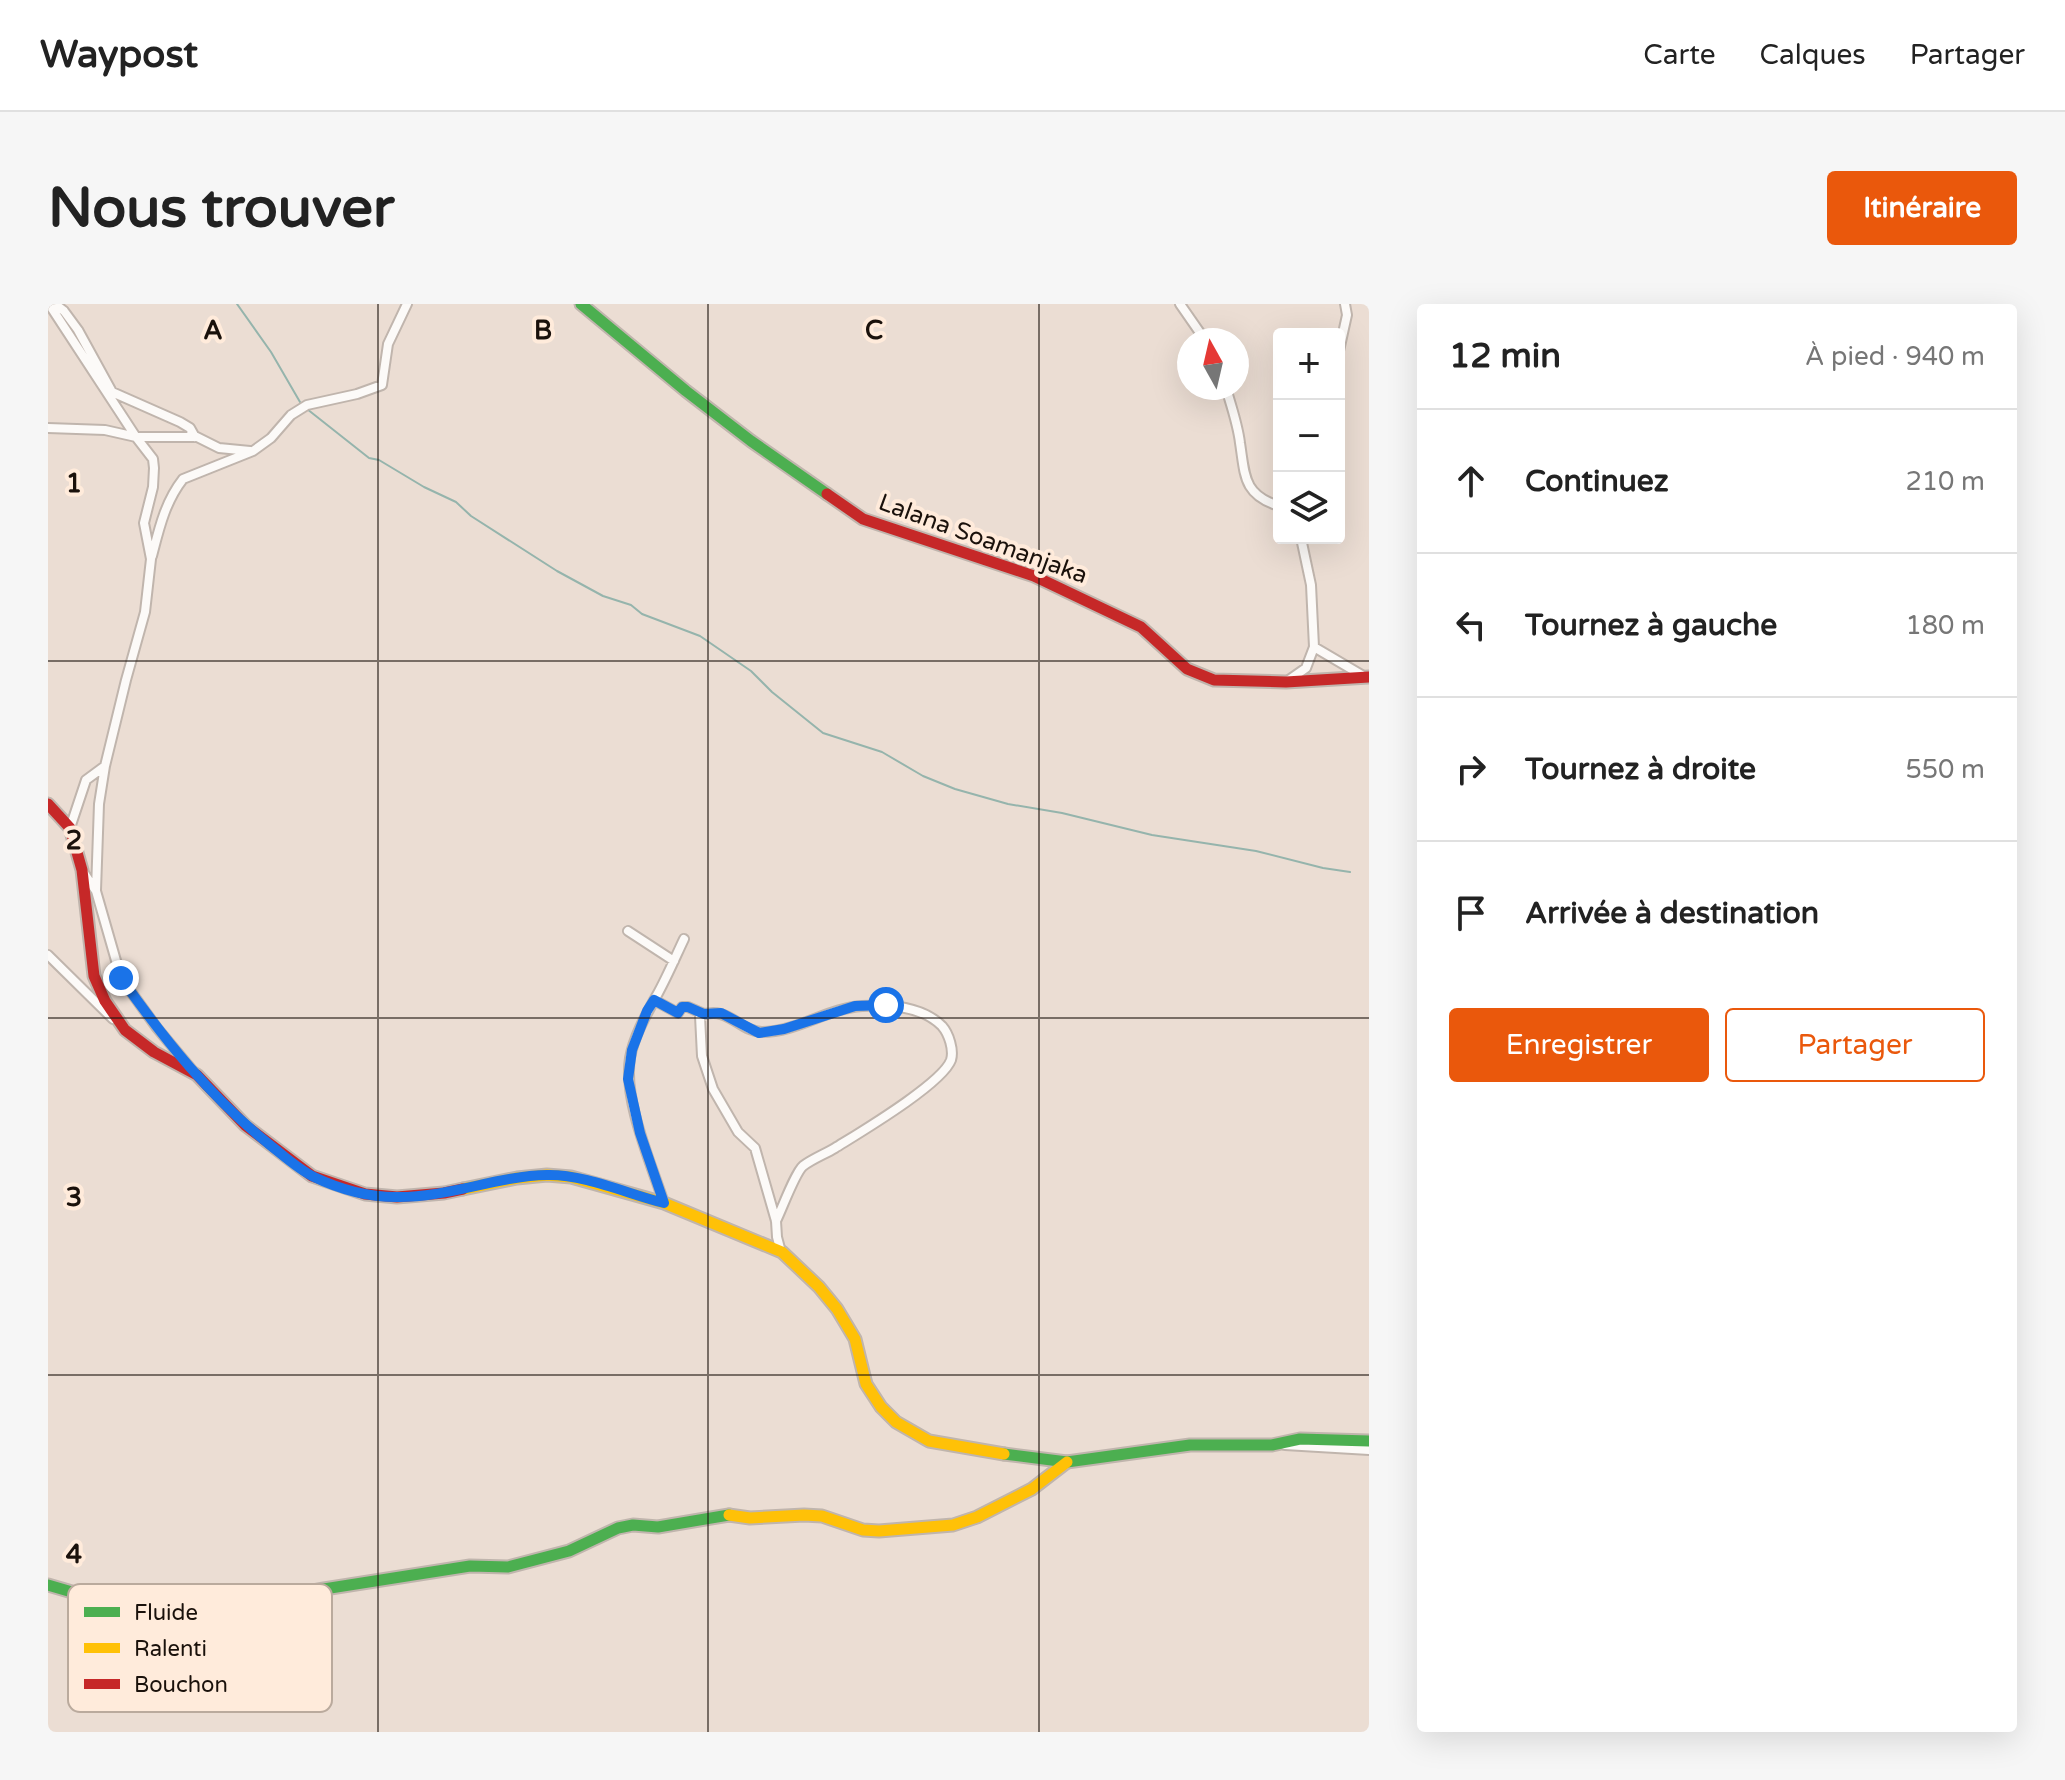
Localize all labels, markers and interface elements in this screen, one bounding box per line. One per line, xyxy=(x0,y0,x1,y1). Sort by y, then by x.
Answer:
text: Waypost xyxy=(40,32,198,78)
text: Carte xyxy=(1643,38,1716,72)
text: Calques xyxy=(1760,38,1866,72)
text: Partager xyxy=(1910,38,2025,72)
button: Itinéraire xyxy=(1827,171,2017,245)
text: Nous trouver xyxy=(48,175,394,242)
text: A xyxy=(203,315,223,346)
text: B xyxy=(534,315,552,346)
text: C xyxy=(865,315,883,346)
north arrow xyxy=(1177,328,1249,400)
map controls xyxy=(1273,328,1345,544)
button: + xyxy=(1273,328,1345,400)
text: 12 min xyxy=(1449,336,1561,377)
text: À pied · 940 m xyxy=(1805,341,1985,372)
button: − xyxy=(1273,400,1345,472)
icon: ahead xyxy=(1449,459,1493,503)
text: Continuez xyxy=(1525,463,1669,500)
text: 210 m xyxy=(1905,466,1985,497)
text: 1 xyxy=(66,468,82,499)
button: layers xyxy=(1273,472,1345,544)
street label: Lalana Soamanjaka xyxy=(875,488,1091,590)
icon: left xyxy=(1449,603,1493,647)
text: Tournez à gauche xyxy=(1525,607,1777,644)
text: 180 m xyxy=(1905,610,1985,641)
icon: right xyxy=(1449,747,1493,791)
text: Tournez à droite xyxy=(1525,751,1756,788)
text: 550 m xyxy=(1905,754,1985,785)
text: 2 xyxy=(66,825,82,856)
icon: arrive xyxy=(1449,891,1493,935)
text: Arrivée à destination xyxy=(1525,895,1819,932)
route end xyxy=(103,960,139,996)
route start xyxy=(868,987,904,1023)
button: Enregistrer xyxy=(1449,1008,1709,1082)
button: Partager xyxy=(1725,1008,1985,1082)
text: 3 xyxy=(66,1182,82,1213)
text: 4 xyxy=(66,1539,82,1570)
legend xyxy=(68,1584,332,1712)
text: Fluide xyxy=(134,1600,198,1626)
text: Ralenti xyxy=(134,1636,207,1662)
text: Bouchon xyxy=(134,1672,228,1698)

